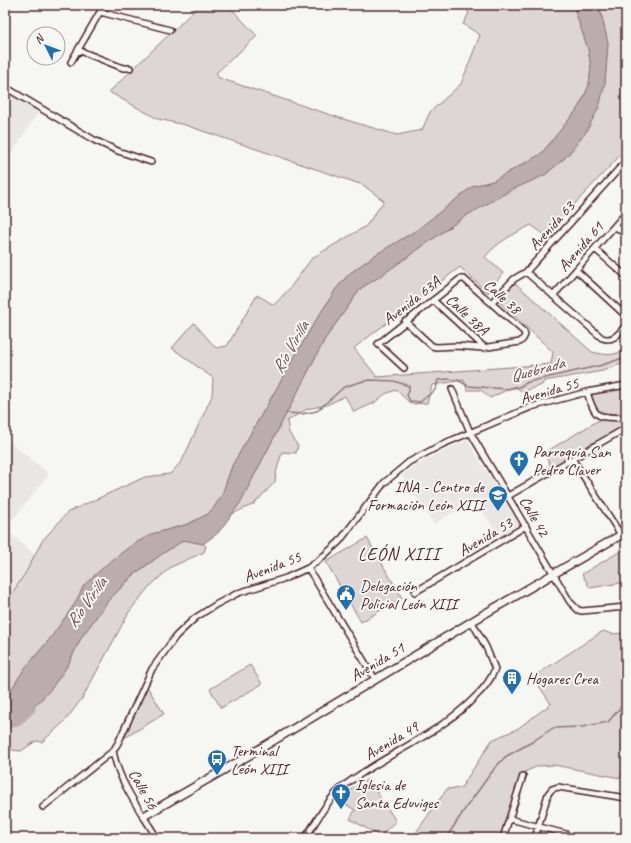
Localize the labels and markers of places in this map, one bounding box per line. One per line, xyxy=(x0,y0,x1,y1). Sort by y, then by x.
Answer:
place label: Parroquia San Pedro Claver xyxy=(533,442,612,480)
church icon: Parroquia San Pedro Claver xyxy=(508,449,530,477)
place label: INA - Centro de Formación León XIII xyxy=(367,477,488,515)
school or university icon: INA - Centro de Formación León XIII xyxy=(487,484,509,512)
place label: Delegación Policial León XIII xyxy=(360,576,461,614)
public building icon: Delegación Policial León XIII xyxy=(335,583,357,611)
building icon: Hogares Crea xyxy=(501,667,523,695)
place label: Hogares Crea xyxy=(526,669,600,689)
place label: Terminal León XIII xyxy=(231,741,291,779)
bus stop icon: Terminal León XIII xyxy=(206,748,228,776)
place label: Iglesia de Santa Eduviges xyxy=(355,775,439,813)
church icon: Iglesia de Santa Eduviges xyxy=(330,782,352,810)

